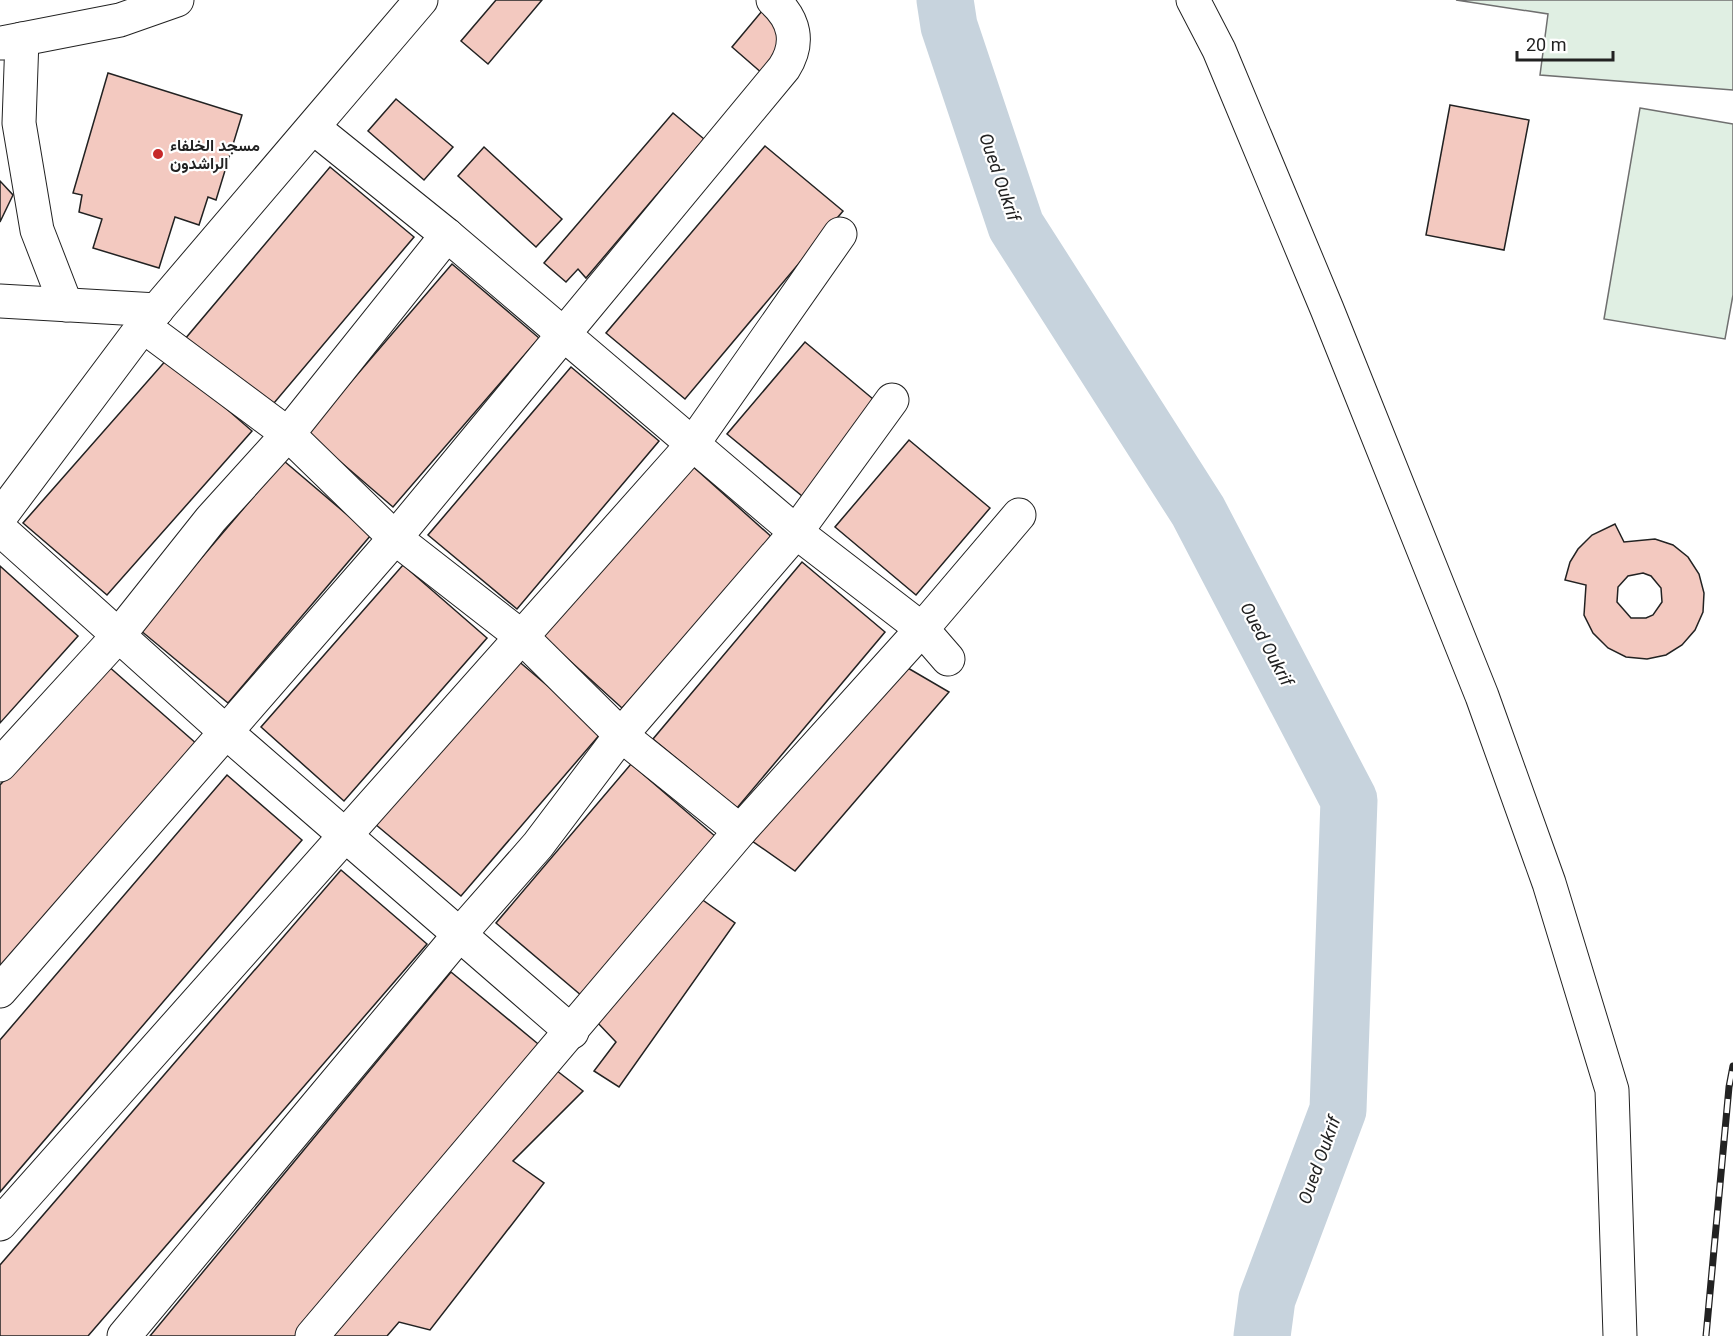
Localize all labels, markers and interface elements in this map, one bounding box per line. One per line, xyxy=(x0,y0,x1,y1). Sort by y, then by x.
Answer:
scale bar xyxy=(1517,24,1613,62)
text: 20 m xyxy=(1526,34,1566,55)
water label: Oued Oukrif xyxy=(975,130,1026,226)
place label: مسجد الخلفاء الراشدون xyxy=(170,136,260,174)
marker: مسجد الخلفاء الراشدون xyxy=(151,147,165,161)
water label: Oued Oukrif xyxy=(1236,599,1299,691)
water label: Oued Oukrif xyxy=(1293,1111,1345,1207)

